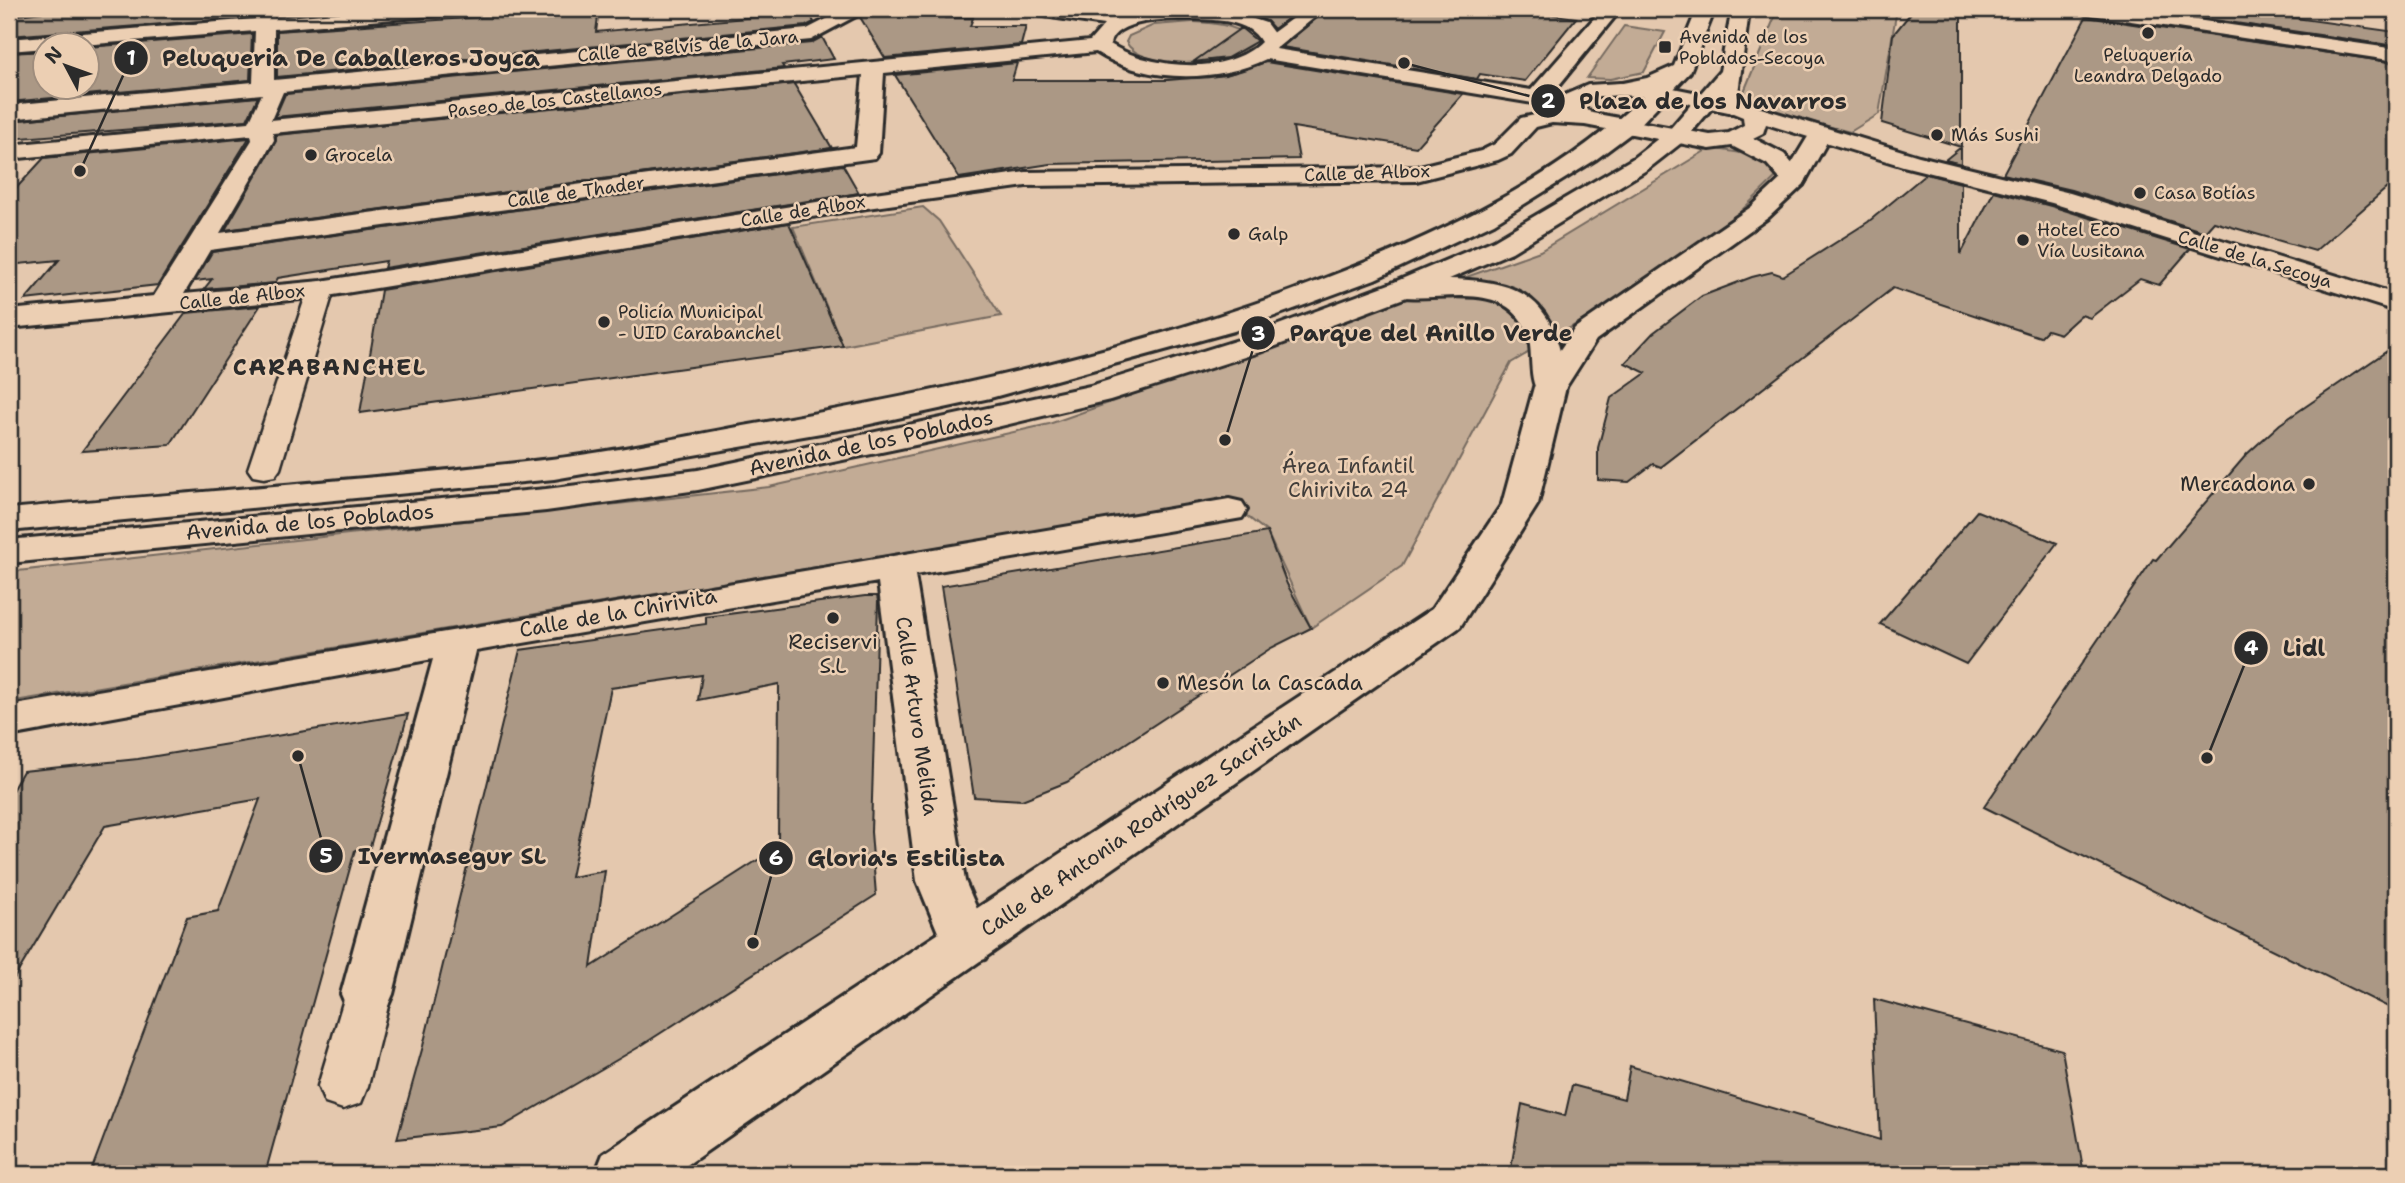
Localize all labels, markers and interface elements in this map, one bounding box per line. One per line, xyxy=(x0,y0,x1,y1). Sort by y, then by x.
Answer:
street label: Calle de Belvís de la Jara xyxy=(576,24,800,68)
place label: Avenida de los Poblados-Secoya xyxy=(1679,25,1825,70)
marker: Peluquería Leandra Delgado xyxy=(2140,25,2156,41)
north arrow xyxy=(32,32,102,102)
callout: Peluqueria De Caballeros Joyca xyxy=(113,36,554,80)
marker: Avenida de los Poblados-Secoya xyxy=(1657,39,1673,55)
text: N xyxy=(39,41,68,69)
text: Peluqueria De Caballeros Joyca xyxy=(162,43,540,73)
place label: Peluquería Leandra Delgado xyxy=(2074,43,2222,88)
text: 1 xyxy=(126,44,136,72)
street label: Paseo de los Castellanos xyxy=(447,77,663,123)
callout: Plaza de los Navarros xyxy=(1530,79,1861,123)
text: Plaza de los Navarros xyxy=(1579,86,1847,116)
text: 2 xyxy=(1541,87,1556,115)
place label: Más Sushi xyxy=(1951,123,2039,147)
marker: Más Sushi xyxy=(1929,127,1945,143)
place label: Grocela xyxy=(325,143,392,167)
marker: Grocela xyxy=(303,147,319,163)
street label: Calle de Albox xyxy=(1304,159,1430,187)
street label: Calle de Thader xyxy=(506,170,646,214)
place label: Casa Botías xyxy=(2154,181,2256,205)
marker: Casa Botías xyxy=(2132,185,2148,201)
street label: Calle de Albox xyxy=(739,189,867,233)
place label: Hotel Eco Vía Lusitana xyxy=(2037,218,2145,263)
place label: Galp xyxy=(1248,222,1288,246)
street label: Calle de la Secoya xyxy=(2175,224,2335,294)
marker: Galp xyxy=(1226,226,1242,242)
marker: Hotel Eco Vía Lusitana xyxy=(2015,232,2031,248)
street label: Calle de Albox xyxy=(178,278,306,316)
place label: Policía Municipal - UID Carabanchel xyxy=(618,300,781,345)
callout: Parque del Anillo Verde xyxy=(1240,311,1586,355)
marker: Policía Municipal - UID Carabanchel xyxy=(596,314,612,330)
text: Parque del Anillo Verde xyxy=(1290,318,1572,348)
text: 3 xyxy=(1251,320,1265,348)
district label: CARABANCHEL xyxy=(233,352,427,382)
street label: Avenida de los Poblados xyxy=(746,403,996,483)
park label: Área Infantil Chirivita 24 xyxy=(1282,451,1415,504)
place label: Mercadona xyxy=(2180,470,2295,498)
marker: Mercadona xyxy=(2301,476,2317,492)
street label: Avenida de los Poblados xyxy=(185,497,435,547)
street label: Calle de la Chirivita xyxy=(517,582,719,644)
marker: Reciservi S.L xyxy=(825,610,841,626)
street label: Calle Arturo Melida xyxy=(889,615,945,817)
callout: Lidl xyxy=(2233,626,2339,670)
place label: Reciservi S.L xyxy=(788,628,878,680)
text: Lidl xyxy=(2283,633,2325,663)
text: 4 xyxy=(2244,634,2259,662)
place label: Mesón la Cascada xyxy=(1177,669,1363,697)
marker: Mesón la Cascada xyxy=(1155,675,1171,691)
street label: Calle de Antonia Rodríguez Sacristán xyxy=(975,707,1307,943)
callout: Ivermasegur SL xyxy=(309,834,560,878)
callout: Gloria's Estilista xyxy=(759,836,1019,880)
text: Ivermasegur SL xyxy=(358,841,546,871)
text: 5 xyxy=(319,842,333,870)
text: Gloria's Estilista xyxy=(807,843,1005,873)
text: 6 xyxy=(769,844,783,872)

